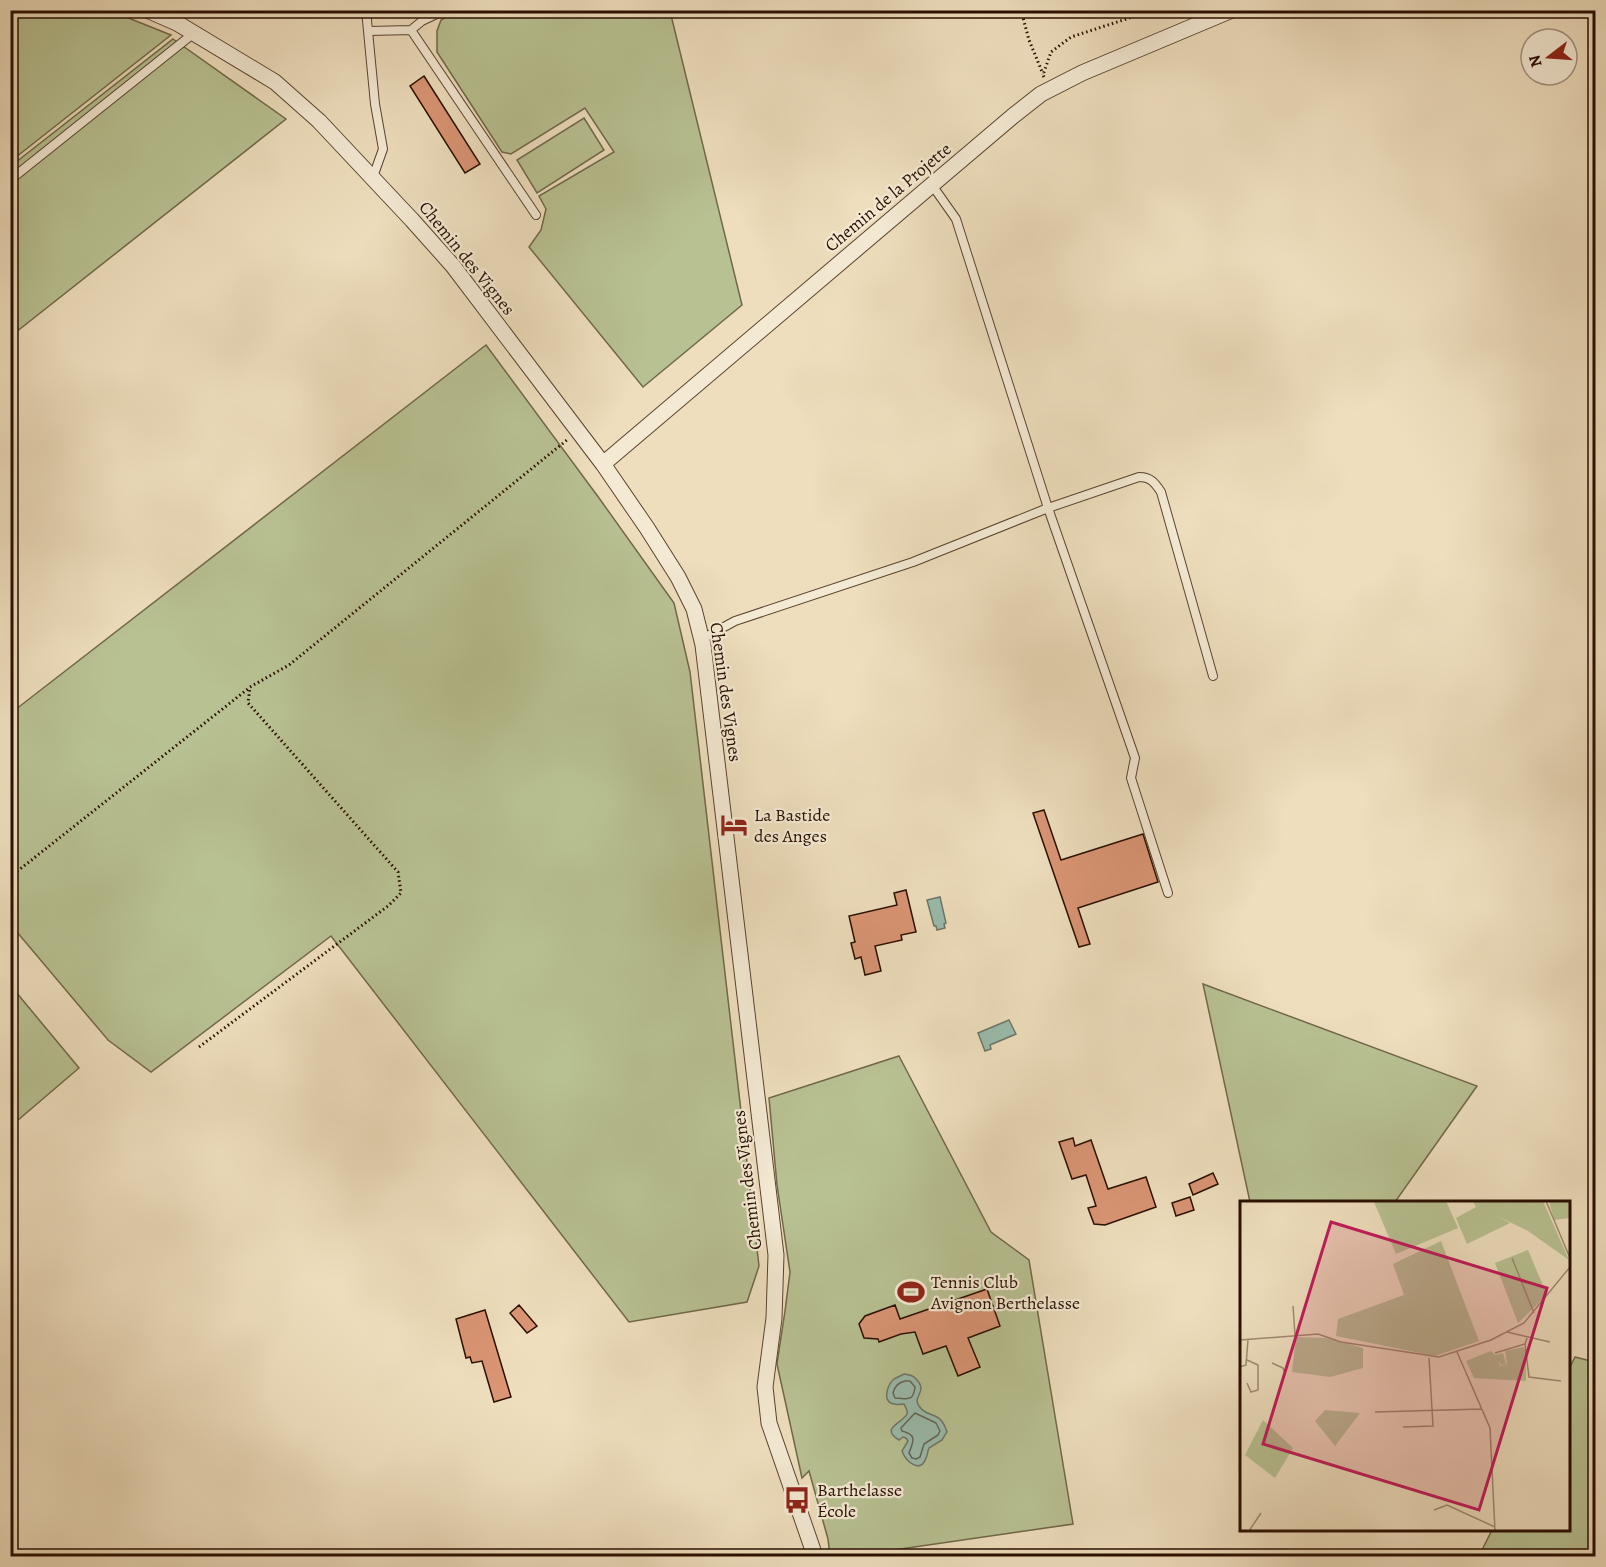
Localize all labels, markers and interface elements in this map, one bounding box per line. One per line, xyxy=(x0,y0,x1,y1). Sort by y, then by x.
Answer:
north arrow xyxy=(1519,27,1579,87)
text: N xyxy=(1523,52,1548,70)
street label: Chemin de la Projette xyxy=(820,137,956,257)
street label: Chemin des Vignes xyxy=(413,196,521,320)
street label: Chemin des Vignes xyxy=(704,621,748,763)
place label: La Bastide des Anges xyxy=(754,803,830,848)
hotel icon: La Bastide des Anges xyxy=(719,810,749,840)
street label: Chemin des Vignes xyxy=(727,1109,767,1251)
inset map xyxy=(1240,1201,1570,1531)
place label: Tennis Club Avignon Berthelasse xyxy=(930,1270,1080,1315)
sports icon: Tennis Club Avignon Berthelasse xyxy=(896,1277,926,1307)
place label: Barthelasse École xyxy=(817,1478,902,1523)
bus stop icon: Barthelasse École xyxy=(782,1485,812,1515)

